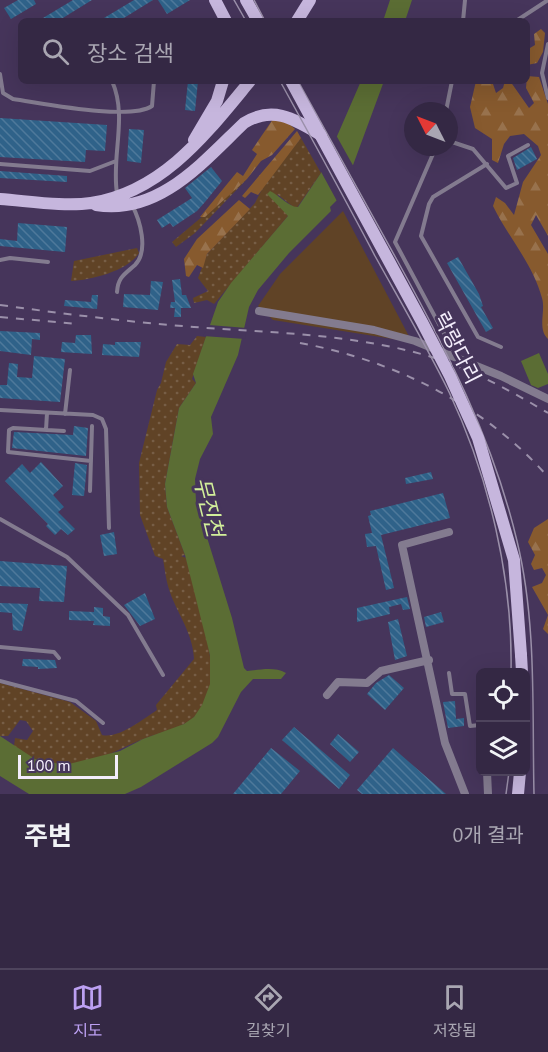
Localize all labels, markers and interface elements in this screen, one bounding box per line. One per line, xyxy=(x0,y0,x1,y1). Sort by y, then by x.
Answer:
search box xyxy=(18,18,530,84)
icon: search xyxy=(39,35,72,68)
text: 장소 검색 xyxy=(87,39,174,67)
north arrow xyxy=(404,102,458,156)
street label: 락랑다리 xyxy=(428,307,487,388)
water label: 무진천 xyxy=(188,474,231,543)
map controls xyxy=(476,668,530,776)
button: locate xyxy=(476,668,530,722)
button: layers xyxy=(476,722,530,776)
scale bar xyxy=(18,752,118,780)
text: 100 m xyxy=(27,755,70,775)
text: 주변 xyxy=(24,819,72,852)
text: 0개 결과 xyxy=(453,822,524,848)
tab: 지도 xyxy=(71,981,104,1041)
tab: 길찾기 xyxy=(246,981,291,1041)
tab: 저장됨 xyxy=(433,981,477,1041)

